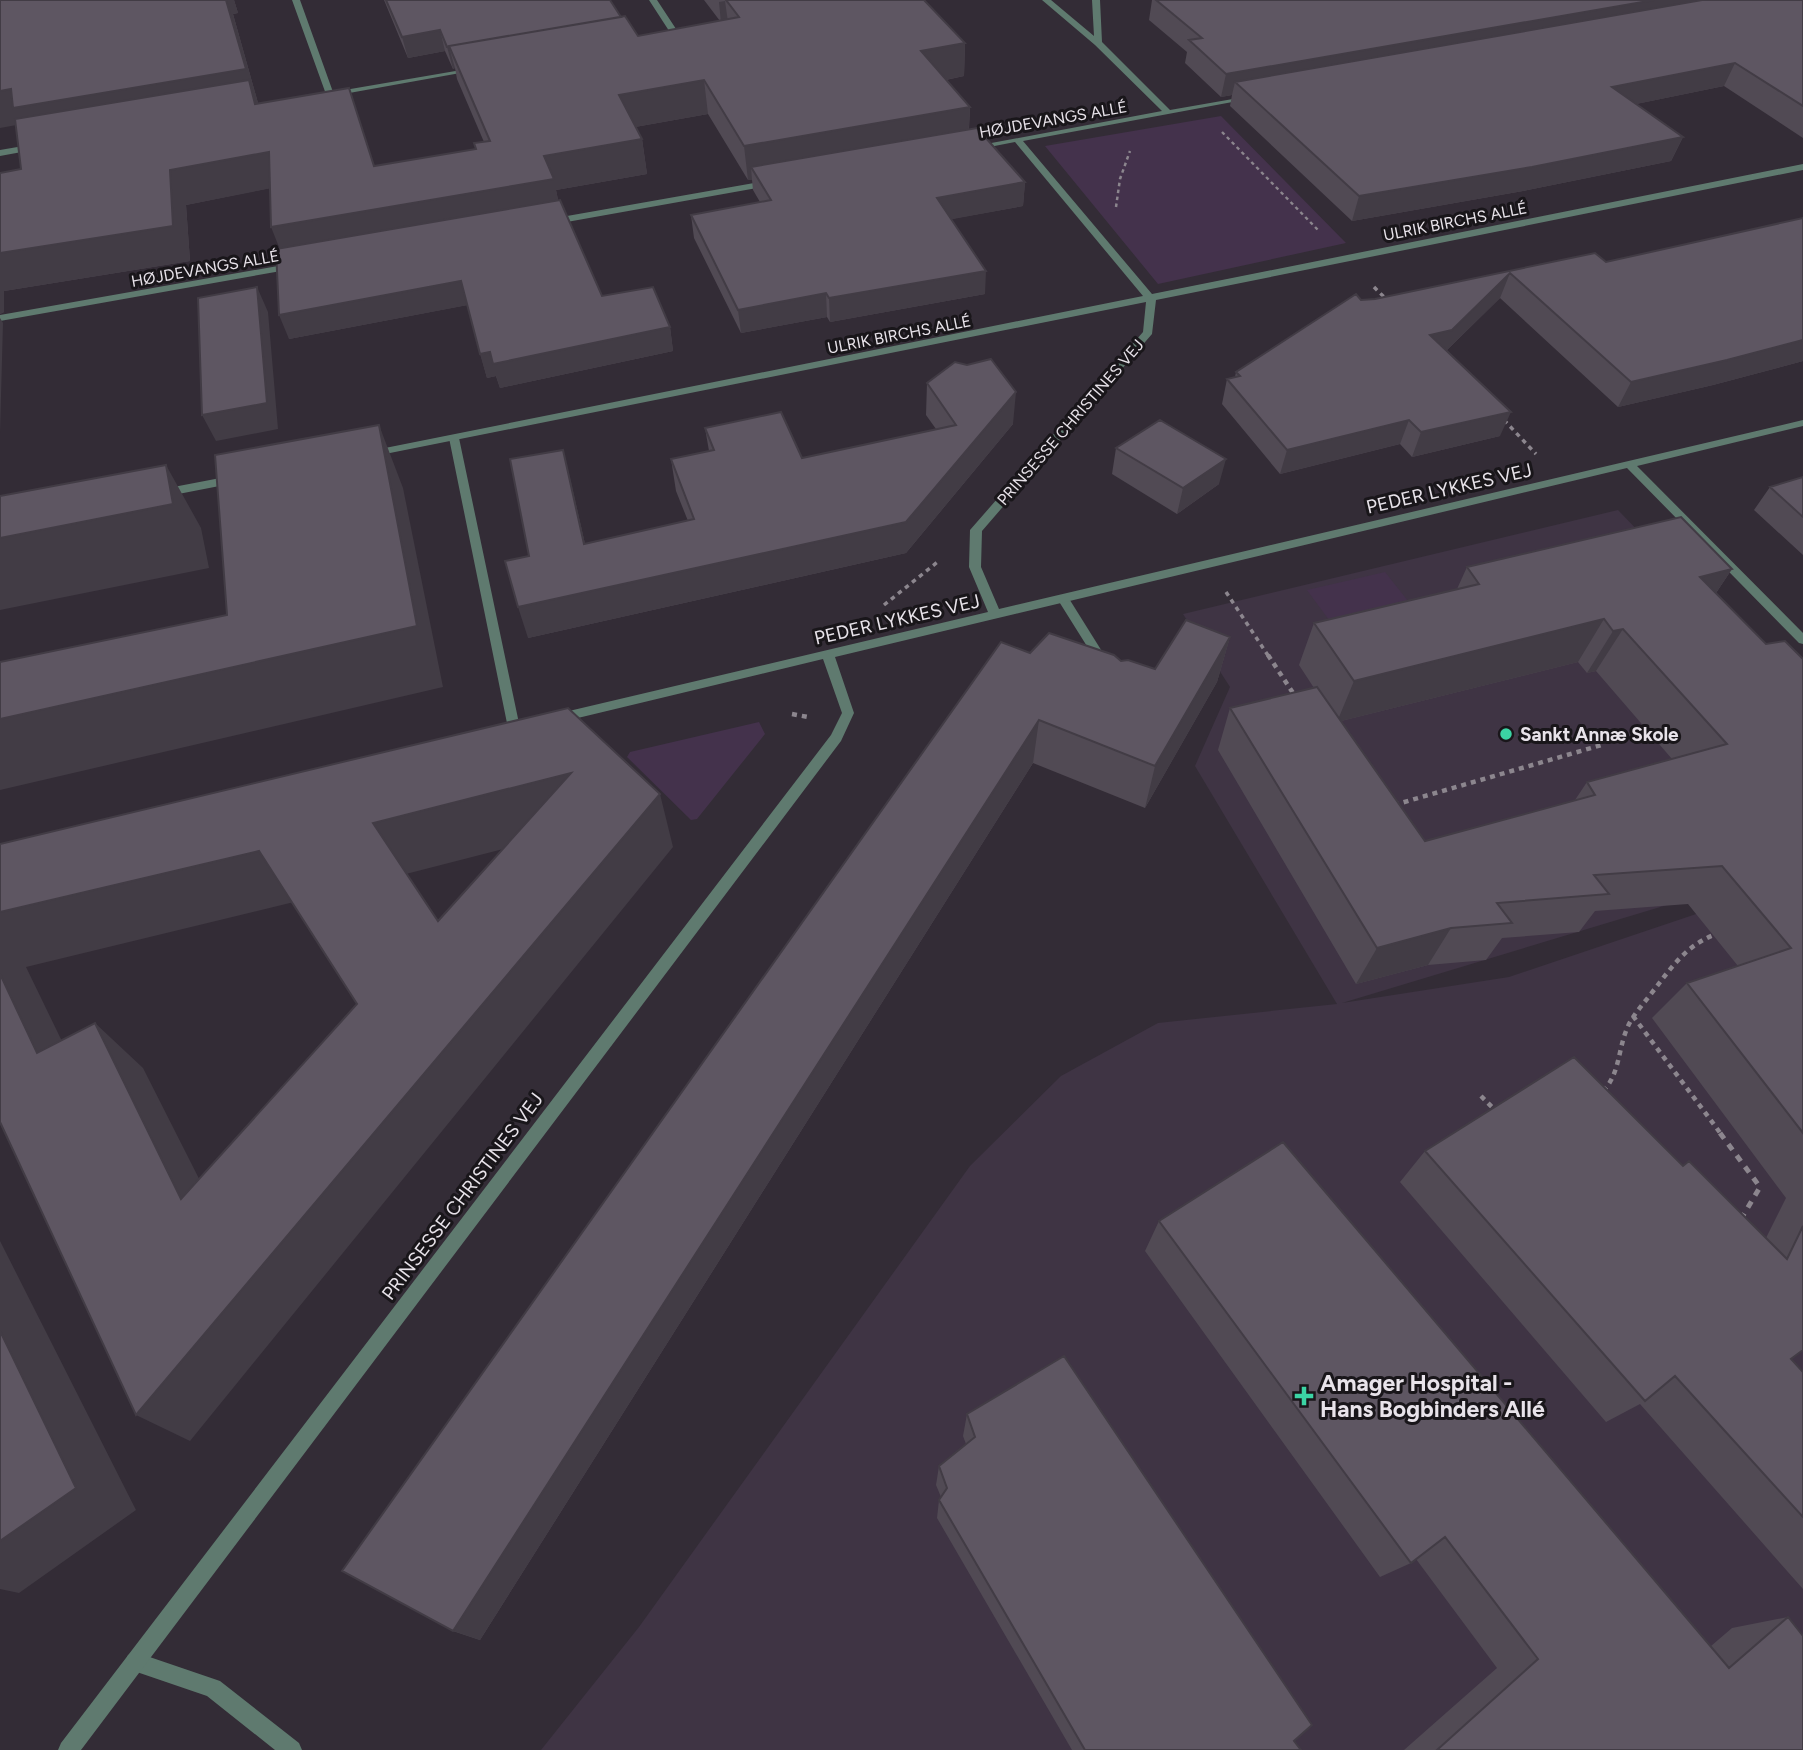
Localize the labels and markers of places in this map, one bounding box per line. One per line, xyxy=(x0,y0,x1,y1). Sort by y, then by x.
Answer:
place label: Sankt Annæ Skole xyxy=(1520,723,1679,746)
marker: Sankt Annæ Skole xyxy=(1498,726,1514,742)
place label: Amager Hospital - Hans Bogbinders Allé xyxy=(1320,1369,1545,1423)
marker: Amager Hospital - Hans Bogbinders Allé xyxy=(1294,1386,1314,1406)

